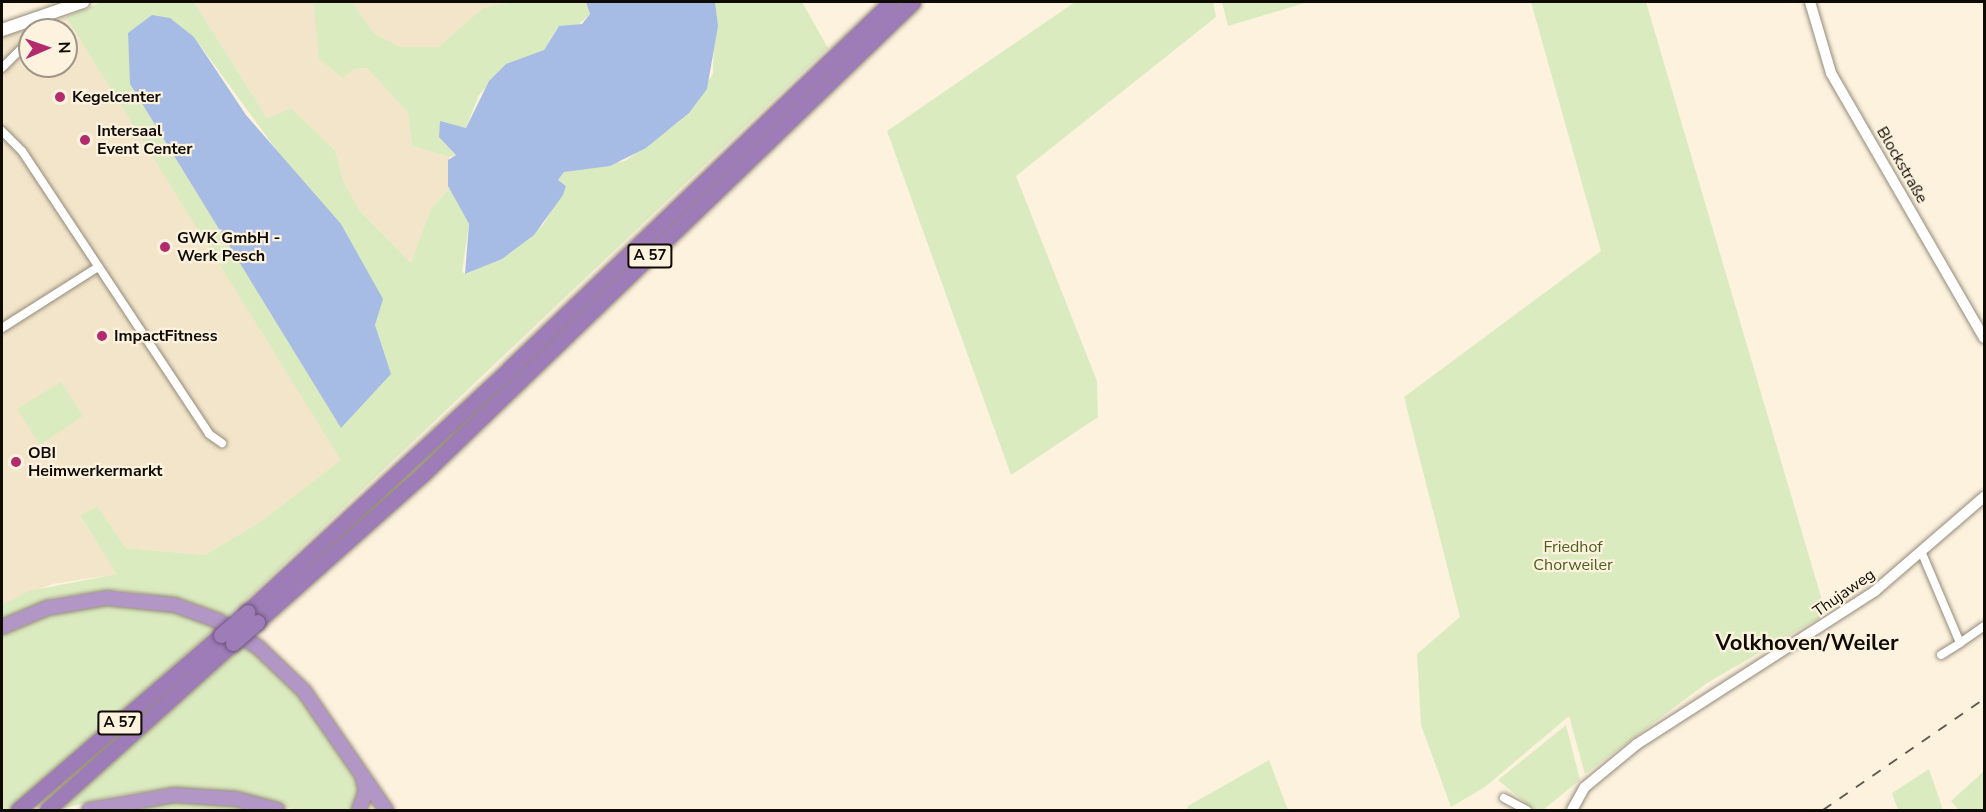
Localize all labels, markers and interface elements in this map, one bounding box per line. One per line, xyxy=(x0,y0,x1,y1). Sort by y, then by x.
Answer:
north arrow xyxy=(18,18,78,78)
text: N xyxy=(53,41,75,54)
place label: Kegelcenter xyxy=(72,87,161,107)
marker: Kegelcenter xyxy=(53,90,67,104)
place label: Intersaal Event Center xyxy=(97,121,193,159)
street label: Blockstraße xyxy=(1872,123,1932,207)
marker: Intersaal Event Center xyxy=(78,133,92,147)
place label: GWK GmbH - Werk Pesch xyxy=(177,228,280,266)
marker: GWK GmbH - Werk Pesch xyxy=(158,240,172,254)
road number: A 57 xyxy=(626,244,674,268)
place label: ImpactFitness xyxy=(114,326,217,346)
marker: ImpactFitness xyxy=(95,329,109,343)
place label: OBI Heimwerkermarkt xyxy=(28,443,162,481)
marker: OBI Heimwerkermarkt xyxy=(9,455,23,469)
park label: Friedhof Chorweiler xyxy=(1533,537,1613,575)
street label: Thujaweg xyxy=(1809,565,1879,621)
district label: Volkhoven/Weiler xyxy=(1715,631,1899,657)
road number: A 57 xyxy=(96,711,144,735)

